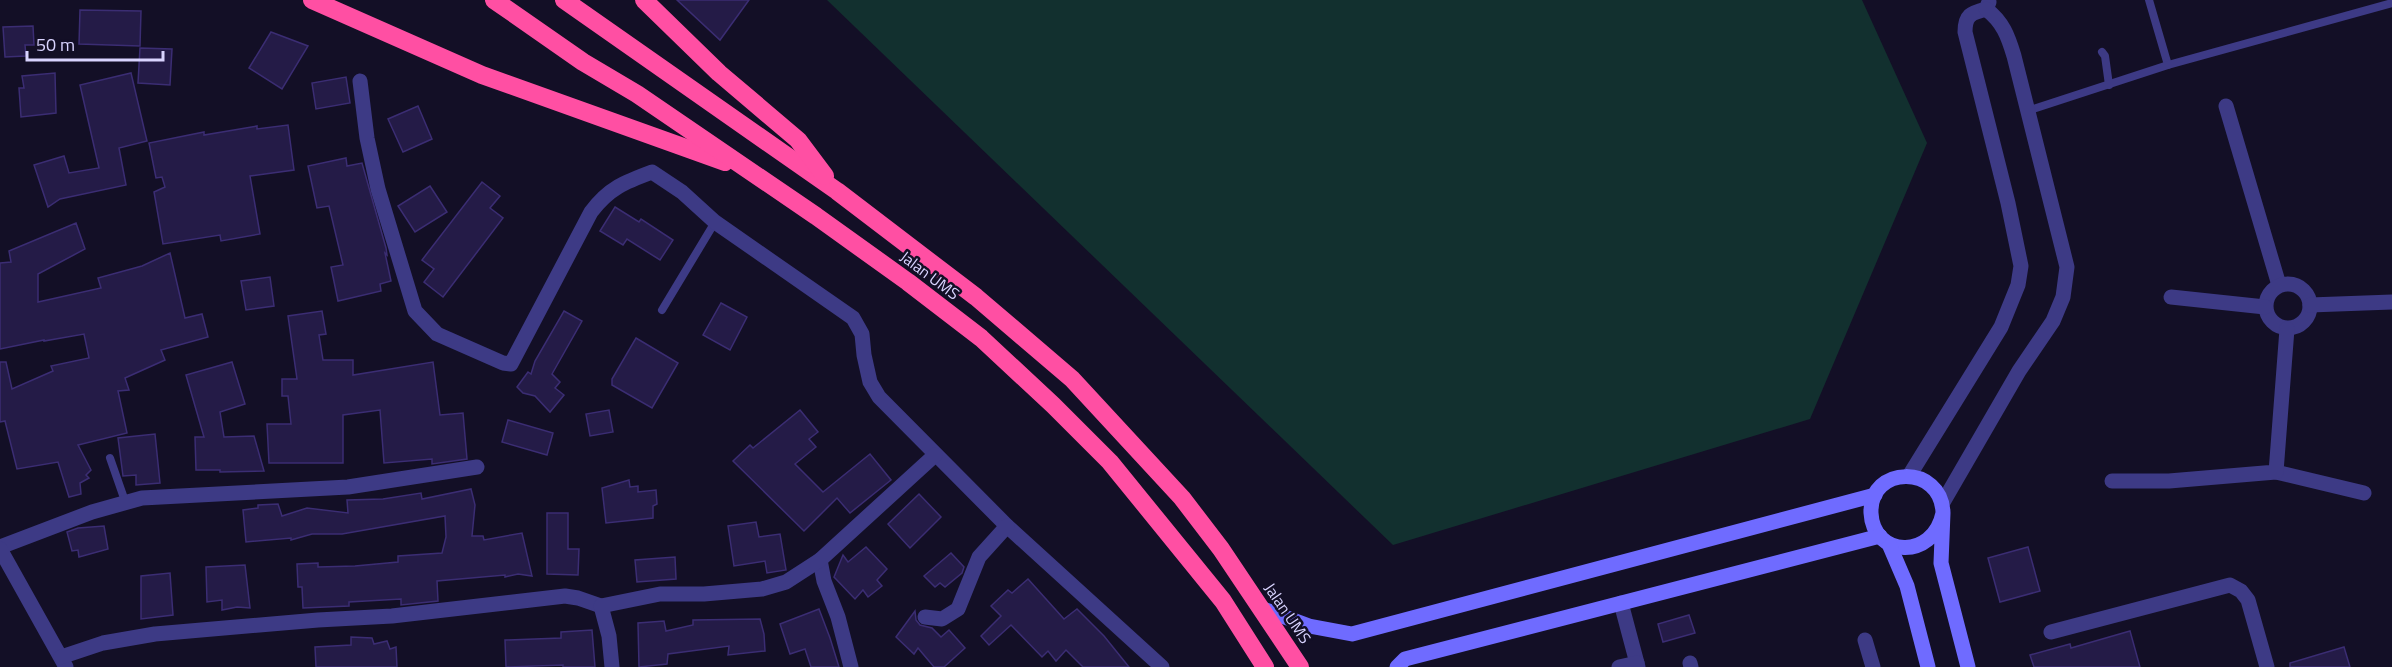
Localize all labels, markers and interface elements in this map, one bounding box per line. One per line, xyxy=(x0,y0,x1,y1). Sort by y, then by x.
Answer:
scale bar xyxy=(27,24,164,62)
text: 50 m xyxy=(36,31,75,58)
street label: Jalan UMS xyxy=(895,245,965,305)
street label: Jalan UMS xyxy=(1259,578,1317,648)

